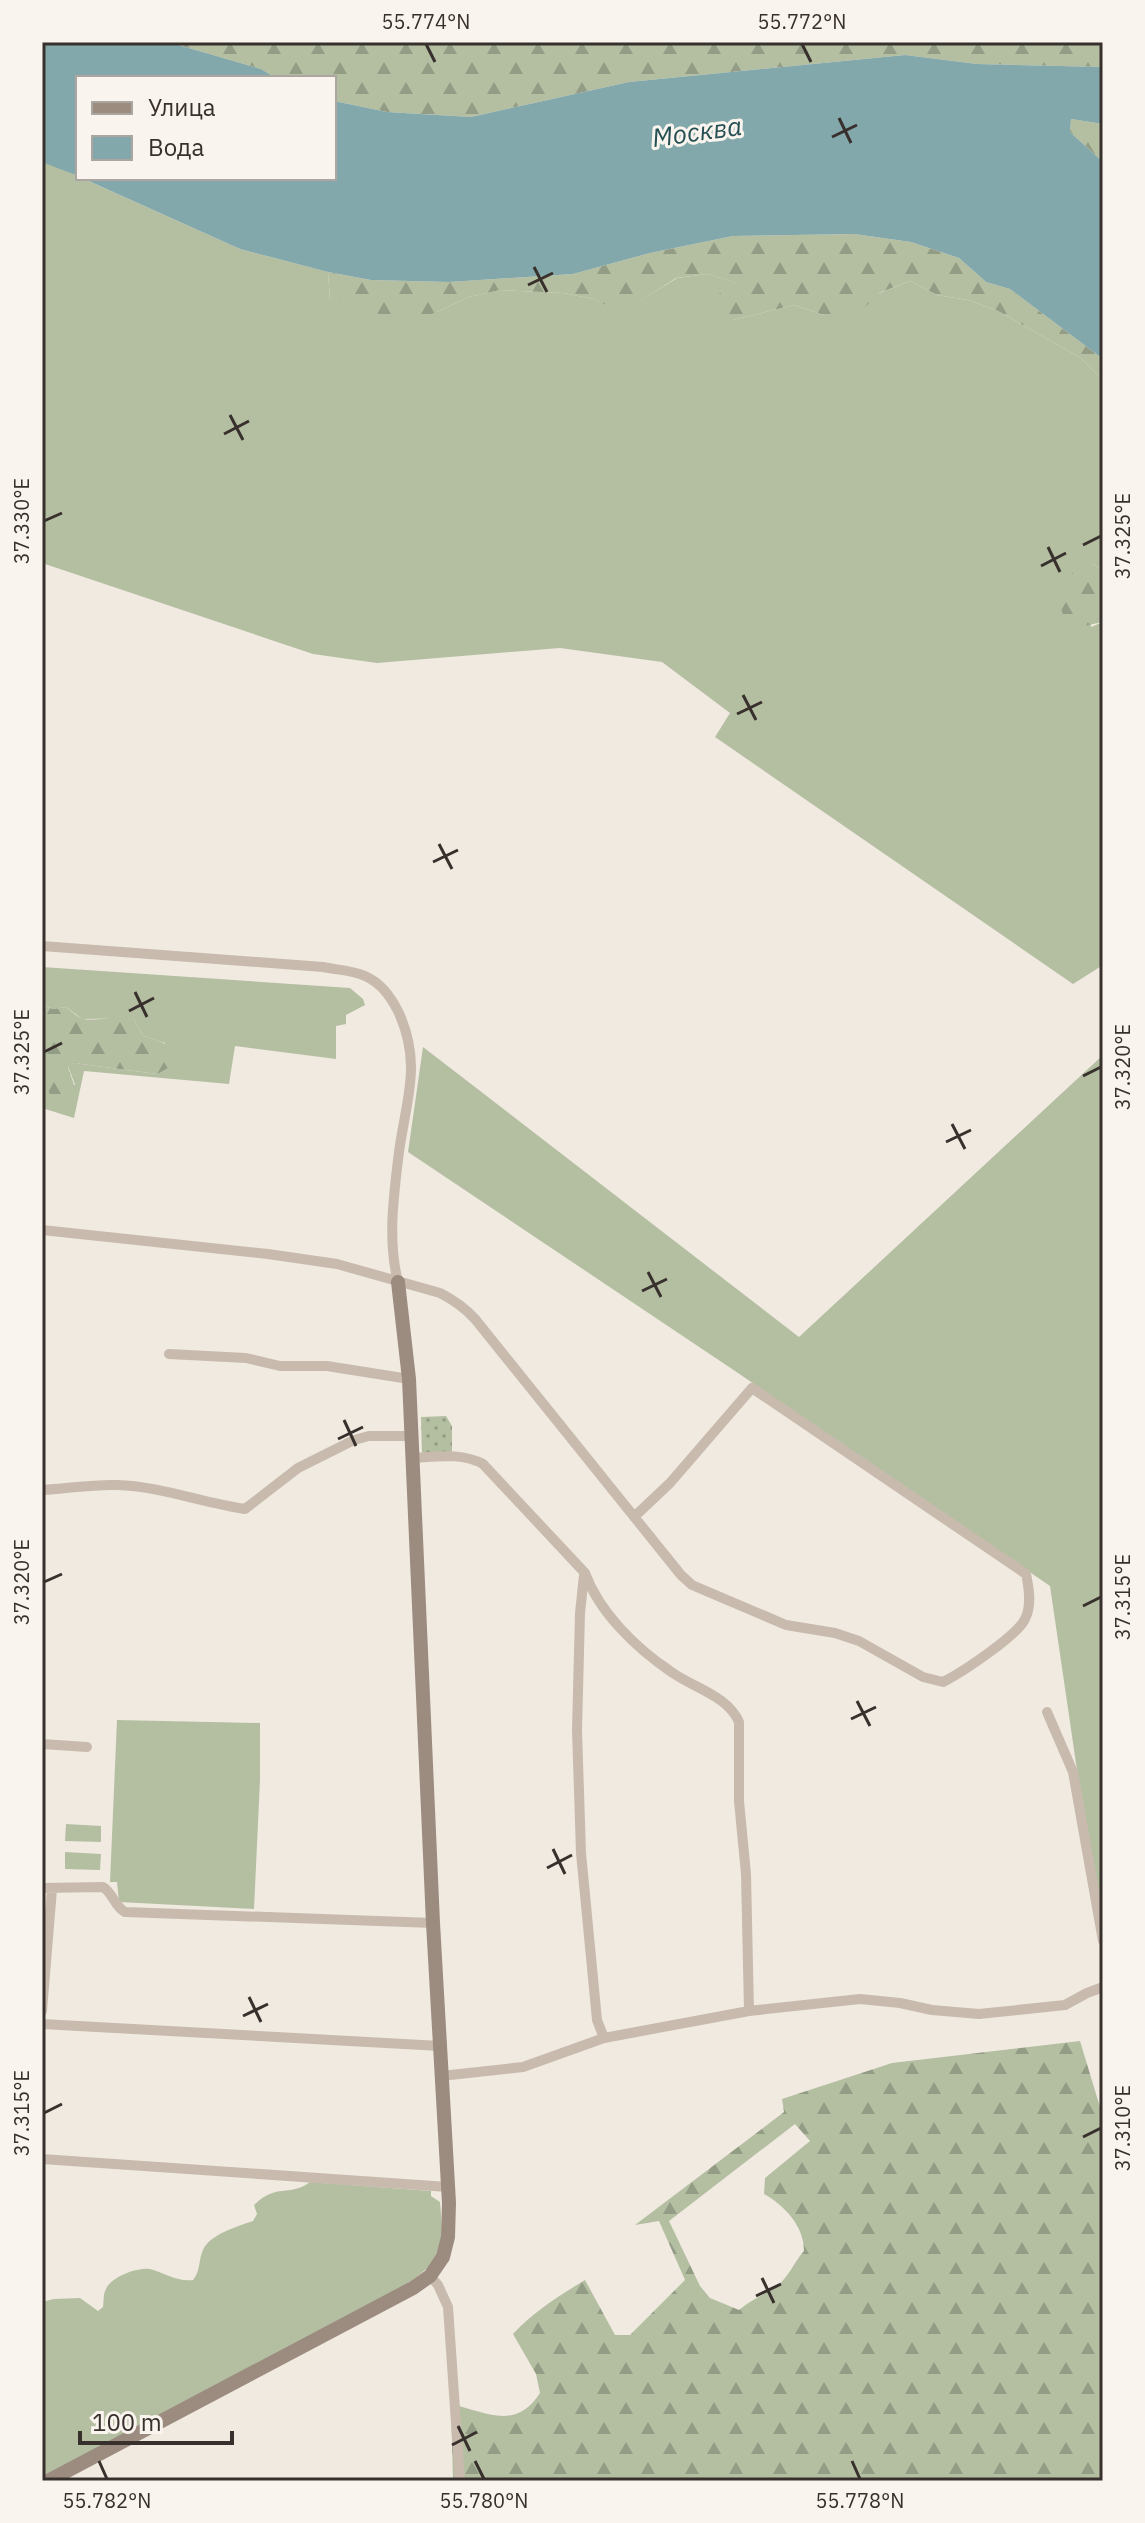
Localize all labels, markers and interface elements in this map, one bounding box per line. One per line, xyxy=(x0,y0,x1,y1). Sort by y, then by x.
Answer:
text: 55.774°N xyxy=(382,8,470,35)
text: 55.772°N xyxy=(758,8,846,35)
legend xyxy=(76,76,336,180)
text: Улица xyxy=(148,91,216,123)
water label: Москва xyxy=(650,108,744,154)
text: Вода xyxy=(148,131,204,163)
text: 37.330°E xyxy=(8,478,35,564)
text: 37.325°E xyxy=(1109,493,1136,579)
text: 37.325°E xyxy=(8,1009,35,1095)
text: 37.320°E xyxy=(1109,1024,1136,1110)
text: 37.320°E xyxy=(8,1539,35,1625)
text: 37.315°E xyxy=(1109,1554,1136,1640)
text: 37.315°E xyxy=(8,2070,35,2156)
text: 37.310°E xyxy=(1109,2085,1136,2171)
scale bar xyxy=(80,2395,232,2445)
text: 100 m xyxy=(92,2406,162,2438)
text: 55.782°N xyxy=(63,2487,151,2514)
text: 55.780°N xyxy=(440,2487,528,2514)
text: 55.778°N xyxy=(816,2487,904,2514)

